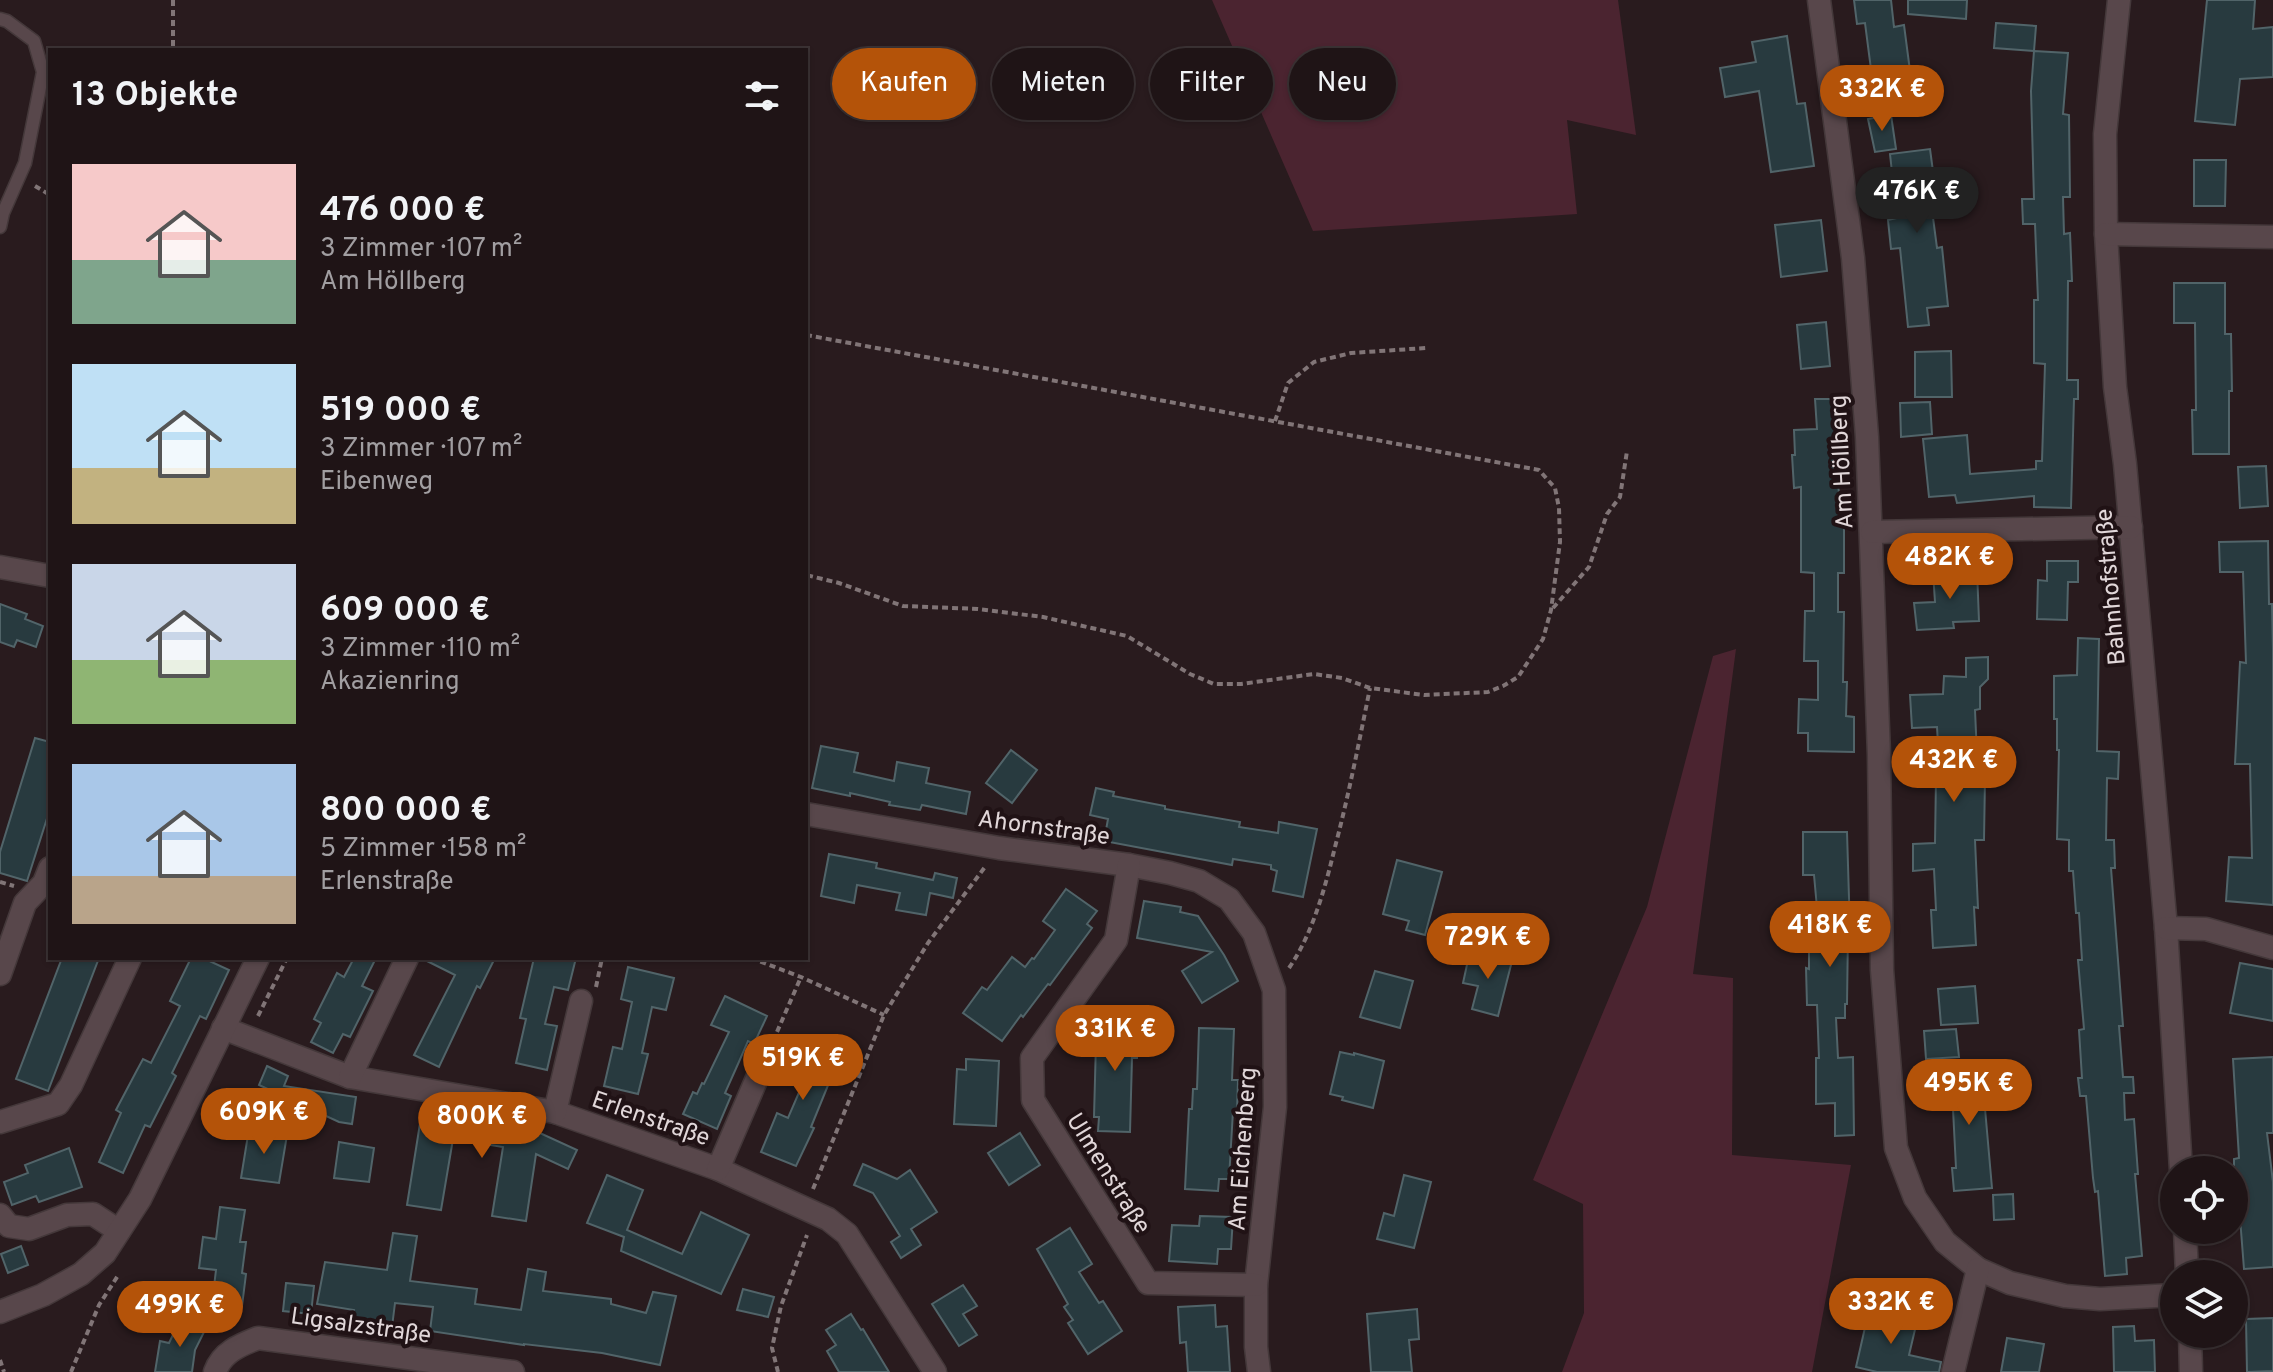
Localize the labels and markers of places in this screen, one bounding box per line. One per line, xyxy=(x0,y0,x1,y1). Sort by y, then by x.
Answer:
pin: 332K € xyxy=(1817,65,1947,133)
pin: 476K € xyxy=(1852,167,1982,235)
pin: 482K € xyxy=(1885,533,2015,601)
pin: 432K € xyxy=(1889,736,2019,804)
pin: 418K € xyxy=(1765,901,1895,969)
pin: 729K € xyxy=(1423,913,1553,981)
pin: 331K € xyxy=(1050,1005,1180,1073)
pin: 519K € xyxy=(738,1034,868,1102)
pin: 495K € xyxy=(1904,1059,2034,1127)
pin: 609K € xyxy=(199,1088,329,1156)
pin: 800K € xyxy=(417,1092,547,1160)
pin: 332K € xyxy=(1826,1278,1956,1346)
pin: 499K € xyxy=(115,1281,245,1349)

